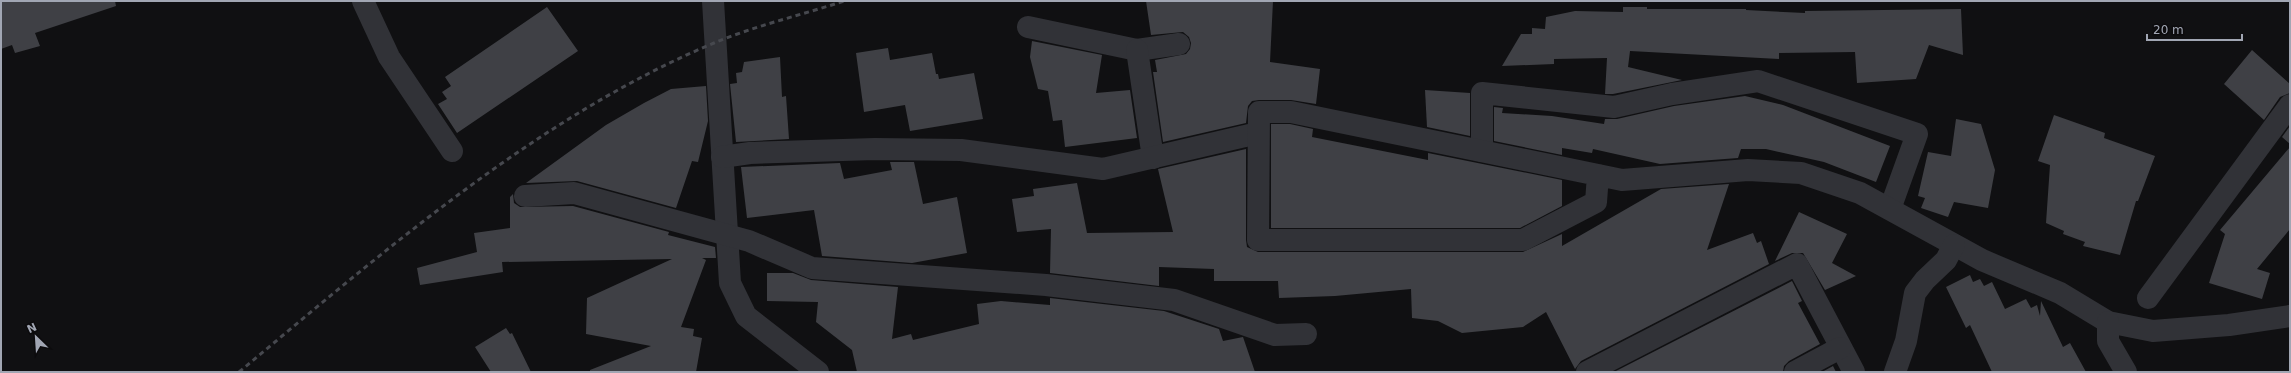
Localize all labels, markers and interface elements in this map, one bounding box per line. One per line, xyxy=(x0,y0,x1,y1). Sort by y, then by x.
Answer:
scale bar xyxy=(2147,16,2242,42)
text: 20 m xyxy=(2153,23,2184,37)
north arrow xyxy=(16,317,56,357)
text: N xyxy=(25,321,39,336)

